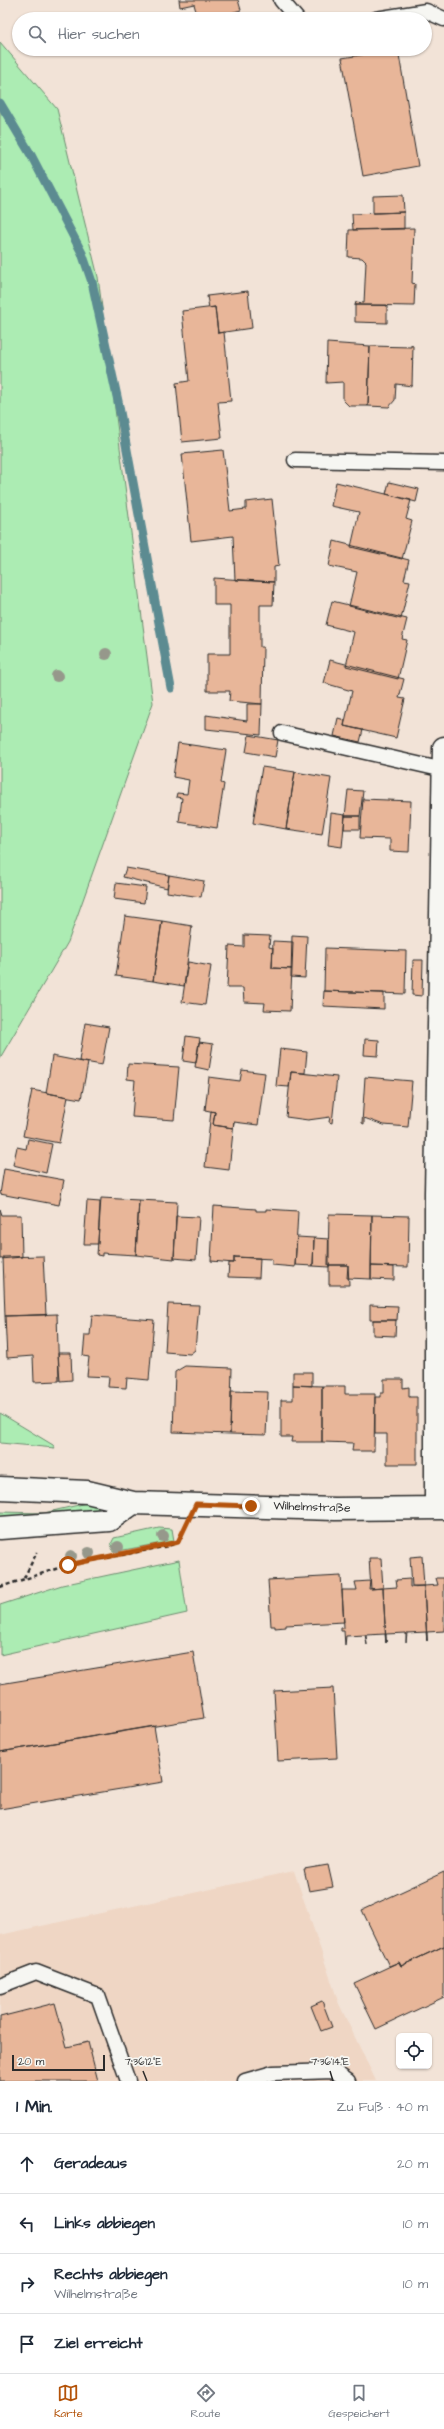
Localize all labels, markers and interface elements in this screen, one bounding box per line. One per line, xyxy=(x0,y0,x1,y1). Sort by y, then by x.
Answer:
search box xyxy=(12,12,432,56)
icon: search xyxy=(26,23,48,45)
text: Hier suchen xyxy=(58,24,139,45)
route end xyxy=(242,1497,260,1515)
street label: Wilhelmstraße xyxy=(273,1497,351,1517)
route start xyxy=(59,1556,77,1574)
map controls xyxy=(396,2033,432,2069)
button: locate xyxy=(396,2033,432,2069)
scale bar xyxy=(12,2053,105,2072)
text: 20 m xyxy=(18,2054,44,2069)
text: 7°36'12"E xyxy=(125,2055,161,2069)
text: 7°36'14"E xyxy=(311,2055,349,2069)
text: 1 Min. xyxy=(16,2095,53,2119)
text: Zu Fuß · 40 m xyxy=(337,2098,428,2116)
icon: ahead xyxy=(16,2153,38,2175)
text: Geradeaus xyxy=(54,2153,127,2174)
text: 20 m xyxy=(397,2155,428,2173)
icon: left xyxy=(16,2213,38,2235)
text: Links abbiegen xyxy=(54,2213,155,2234)
text: 10 m xyxy=(403,2215,428,2233)
text: Rechts abbiegen xyxy=(54,2264,168,2285)
icon: right xyxy=(16,2273,38,2295)
text: 10 m xyxy=(403,2275,428,2293)
text: Wilhelmstraße xyxy=(54,2285,138,2303)
icon: arrive xyxy=(16,2333,38,2355)
text: Ziel erreicht xyxy=(54,2333,143,2354)
tab: Karte xyxy=(54,2382,83,2421)
tab: Route xyxy=(191,2382,221,2421)
tab: Gespeichert xyxy=(328,2382,390,2421)

